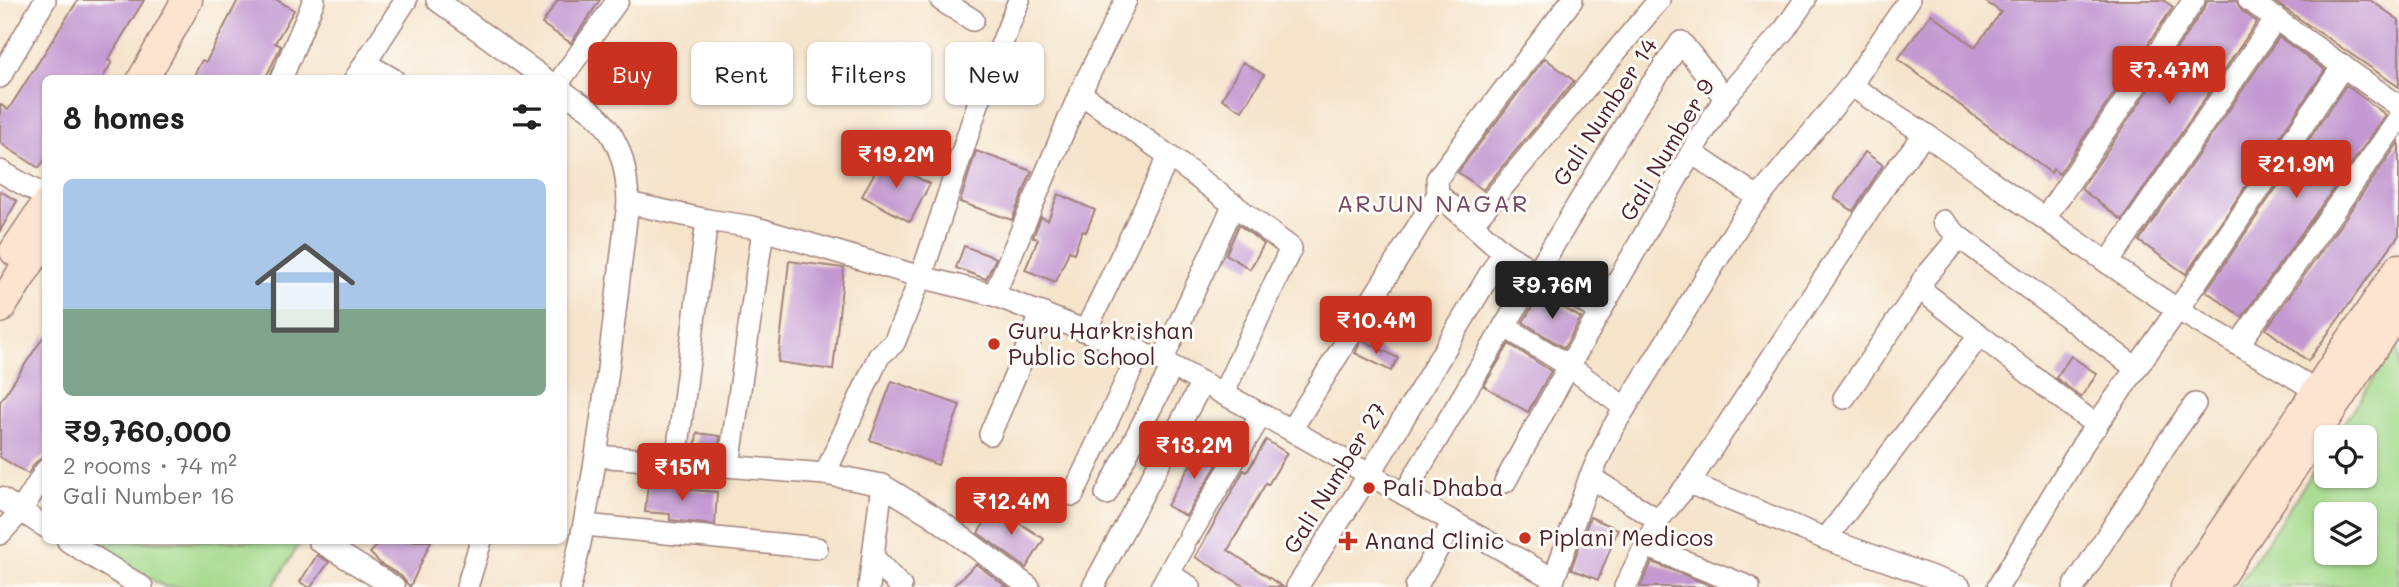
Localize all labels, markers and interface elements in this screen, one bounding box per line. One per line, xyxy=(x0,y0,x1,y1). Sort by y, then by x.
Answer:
street label: Gali Number 14 xyxy=(1545,31,1664,191)
chip: Buy xyxy=(588,42,677,105)
chip: Rent xyxy=(691,42,793,105)
chip: Filters xyxy=(807,42,931,105)
chip: New xyxy=(945,42,1044,105)
pin: ₹7.47M xyxy=(2112,46,2226,106)
text: ₹7.47M xyxy=(2128,54,2210,84)
street label: Gali Number 9 xyxy=(1612,73,1720,226)
text: 8 homes xyxy=(63,97,185,137)
icon: filters xyxy=(508,98,546,136)
pin: ₹19.2M xyxy=(839,130,953,190)
text: ₹19.2M xyxy=(857,138,935,168)
pin: ₹21.9M xyxy=(2239,140,2353,200)
text: ₹21.9M xyxy=(2257,148,2335,178)
district label: ARJUN NAGAR xyxy=(1337,187,1529,218)
icon: home xyxy=(242,225,368,351)
pin: ₹9.76M xyxy=(1495,262,1609,321)
text: ₹9.76M xyxy=(1511,269,1593,299)
pin: ₹10.4M xyxy=(1319,296,1433,356)
text: ₹10.4M xyxy=(1336,304,1416,334)
place label: Guru Harkrishan Public School xyxy=(1008,315,1193,371)
marker: Guru Harkrishan Public School xyxy=(986,336,1002,352)
street label: Gali Number 27 xyxy=(1276,396,1393,559)
text: ₹9,760,000 xyxy=(63,410,231,450)
pin: ₹13.2M xyxy=(1137,421,1251,481)
map controls xyxy=(2314,425,2377,565)
button: locate xyxy=(2314,425,2377,488)
text: ₹13.2M xyxy=(1155,429,1233,459)
pin: ₹15M xyxy=(641,444,723,503)
text: 2 rooms · 74 m² xyxy=(63,450,237,480)
text: ₹15M xyxy=(653,451,711,481)
place label: Pali Dhaba xyxy=(1383,472,1504,502)
pin: ₹12.4M xyxy=(954,477,1068,537)
text: Gali Number 16 xyxy=(63,480,234,510)
marker: Pali Dhaba xyxy=(1361,480,1377,496)
text: ₹12.4M xyxy=(972,485,1050,515)
button: layers xyxy=(2314,502,2377,565)
place label: Piplani Medicos xyxy=(1539,522,1714,552)
place label: Anand Clinic xyxy=(1364,525,1504,555)
marker: Piplani Medicos xyxy=(1517,530,1533,546)
marker: Anand Clinic xyxy=(1338,531,1358,551)

